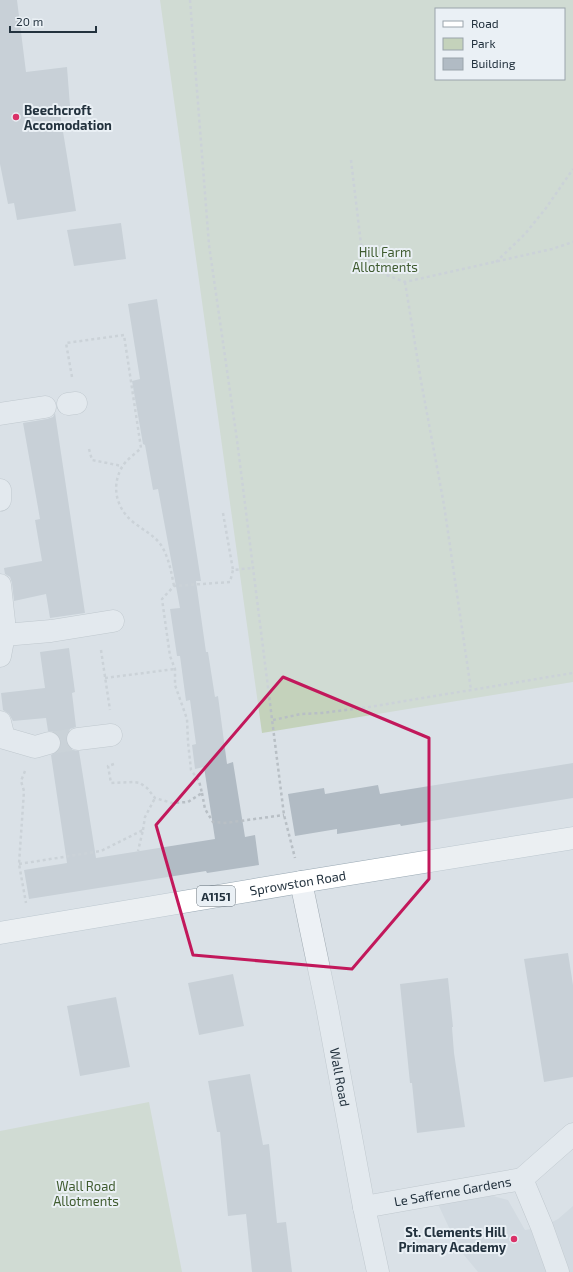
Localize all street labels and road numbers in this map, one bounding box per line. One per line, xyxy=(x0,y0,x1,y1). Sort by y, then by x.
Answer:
street label: Sprowston Road xyxy=(248,867,347,899)
road number: A1151 xyxy=(197,886,235,906)
street label: Wall Road xyxy=(327,1046,353,1108)
street label: Le Safferne Gardens xyxy=(393,1173,513,1210)

